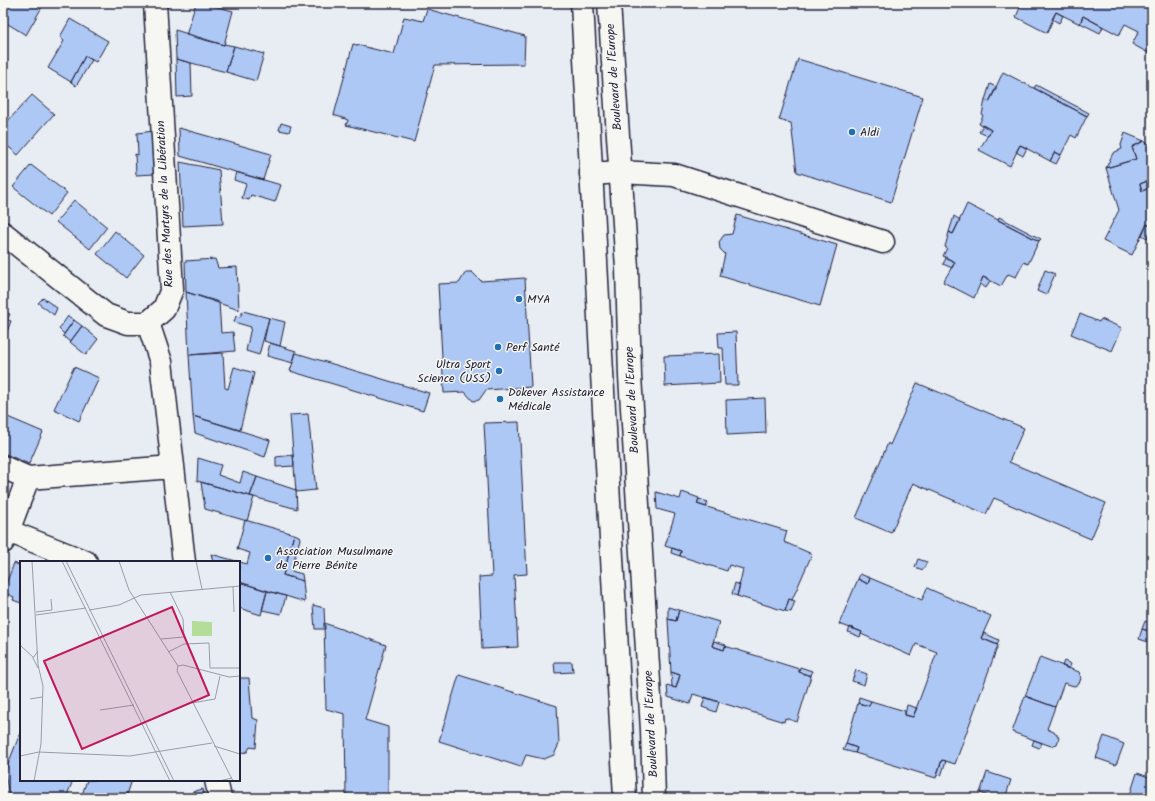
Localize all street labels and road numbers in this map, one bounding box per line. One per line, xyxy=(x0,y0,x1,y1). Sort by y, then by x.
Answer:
street label: Boulevard de l'Europe xyxy=(601,22,627,131)
street label: Rue des Martyrs de la Libération xyxy=(151,120,179,288)
street label: Boulevard de l'Europe xyxy=(620,346,644,454)
street label: Boulevard de l'Europe xyxy=(639,670,663,778)

